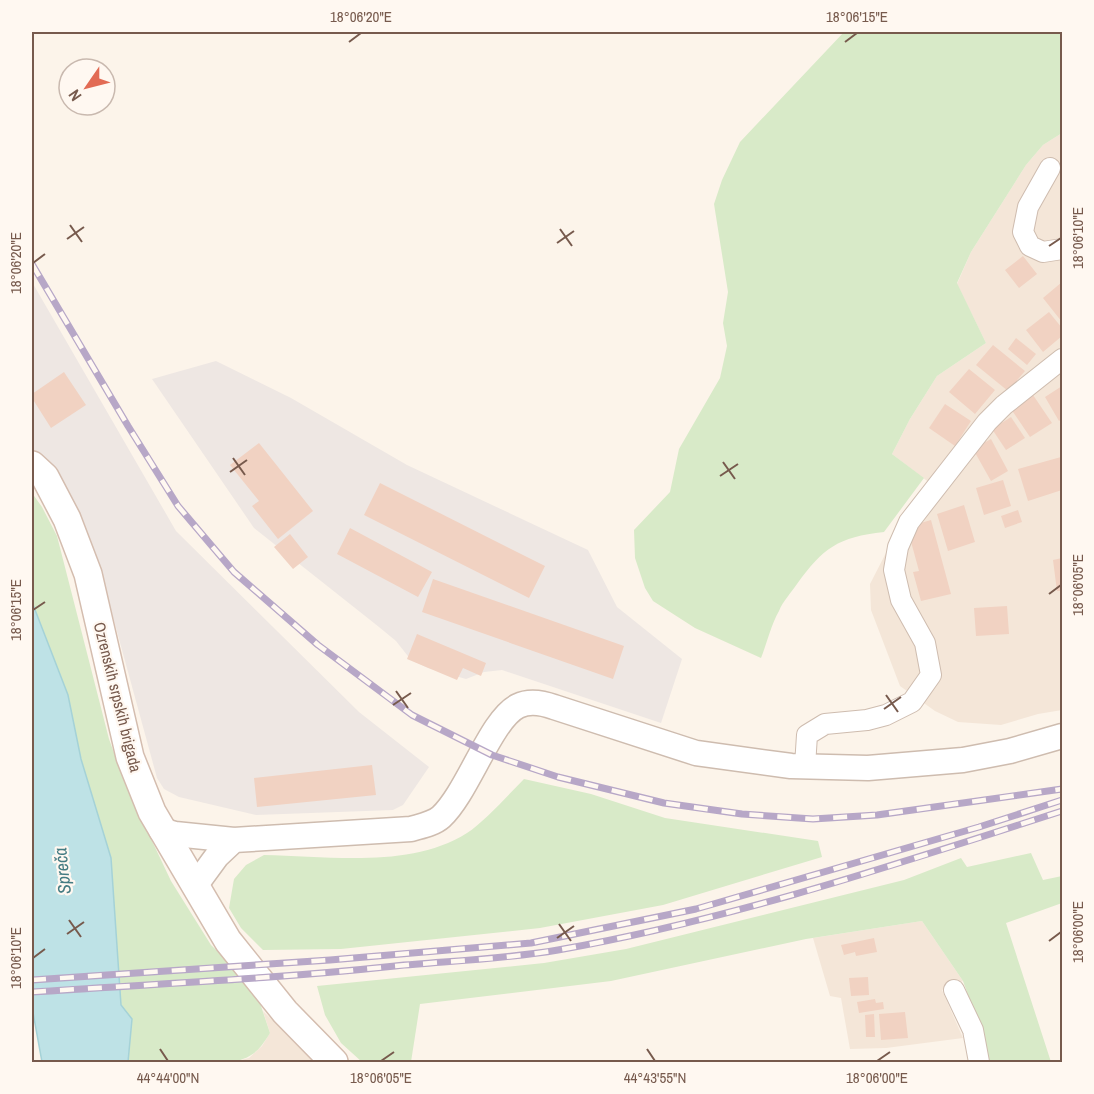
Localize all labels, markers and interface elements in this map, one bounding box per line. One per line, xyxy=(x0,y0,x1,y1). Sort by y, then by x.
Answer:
text: 18°06'20"E xyxy=(330,6,392,27)
text: 18°06'15"E xyxy=(826,6,888,27)
north arrow xyxy=(57,57,117,117)
text: N xyxy=(63,85,86,106)
text: 18°06'10"E xyxy=(1067,207,1088,269)
text: 18°06'20"E xyxy=(5,232,26,294)
text: 18°06'05"E xyxy=(1067,554,1088,616)
text: 18°06'15"E xyxy=(5,579,26,641)
street label: Ozrenskih srpskih brigada xyxy=(89,620,147,775)
water label: Spreča xyxy=(47,846,77,896)
text: 18°06'00"E xyxy=(1067,901,1088,963)
text: 18°06'10"E xyxy=(5,927,26,989)
text: 44°44'00"N xyxy=(137,1067,199,1088)
text: 18°06'05"E xyxy=(350,1067,412,1088)
text: 44°43'55"N xyxy=(624,1067,686,1088)
text: 18°06'00"E xyxy=(846,1067,908,1088)

